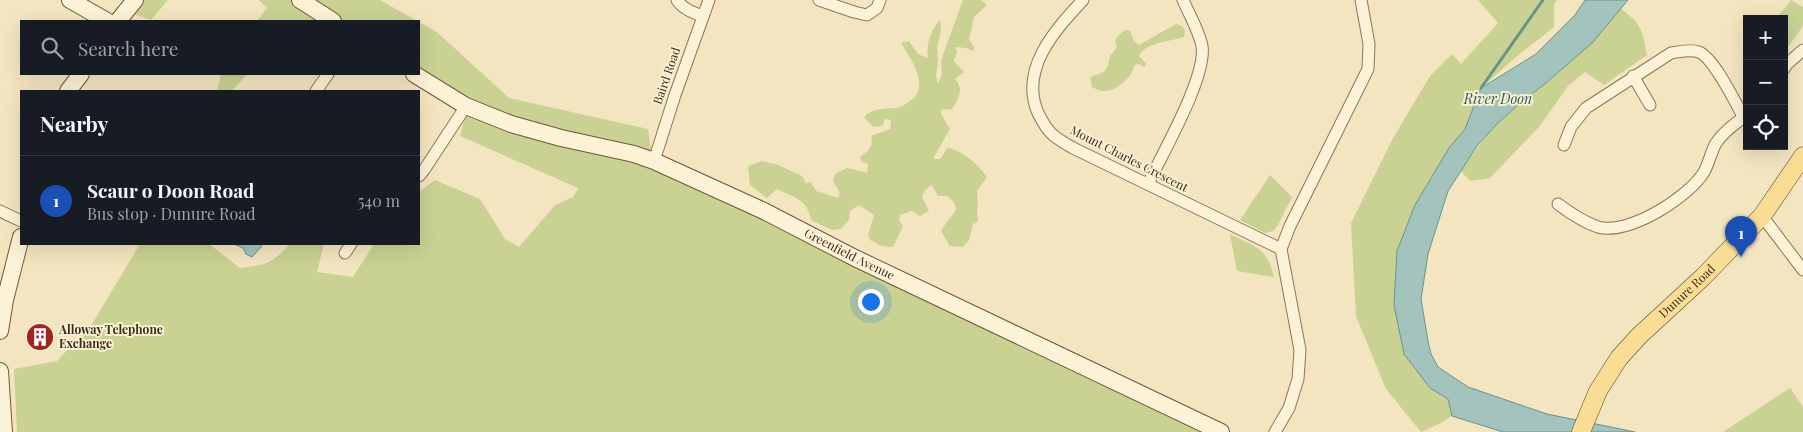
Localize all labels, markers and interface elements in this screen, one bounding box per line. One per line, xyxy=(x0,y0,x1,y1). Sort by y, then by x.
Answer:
map controls xyxy=(1743,15,1788,150)
button: + xyxy=(1743,15,1788,60)
search box xyxy=(20,20,420,75)
icon: search xyxy=(38,34,66,62)
text: Search here xyxy=(78,35,178,61)
street label: Baird Road xyxy=(649,45,683,106)
button: − xyxy=(1743,60,1788,105)
water label: River Doon xyxy=(1463,89,1532,108)
button: locate xyxy=(1743,105,1788,150)
text: Nearby xyxy=(40,109,109,137)
street label: Mount Charles Crescent xyxy=(1068,121,1192,195)
text: Scaur o Doon Road xyxy=(87,177,254,203)
text: 1 xyxy=(53,190,59,211)
text: 540 m xyxy=(358,190,400,211)
text: Bus stop · Dunure Road xyxy=(87,203,255,224)
pin: 1 xyxy=(1725,216,1757,257)
street label: Greenfield Avenue xyxy=(802,224,898,283)
street label: Dunure Road xyxy=(1655,260,1718,321)
your location xyxy=(858,289,884,315)
place label: Alloway Telephone Exchange xyxy=(58,321,163,351)
building icon: Alloway Telephone Exchange xyxy=(25,322,55,352)

